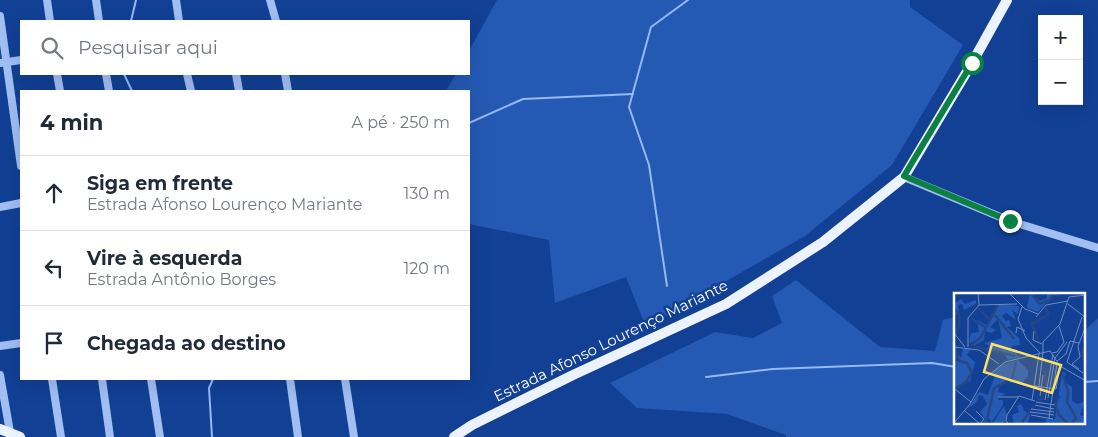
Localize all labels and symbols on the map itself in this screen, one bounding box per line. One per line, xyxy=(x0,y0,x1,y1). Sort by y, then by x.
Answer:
route start xyxy=(961,52,984,75)
route end xyxy=(999,210,1022,233)
street label: Estrada Afonso Lourenço Mariante xyxy=(491,275,731,406)
inset map xyxy=(954,293,1086,424)

